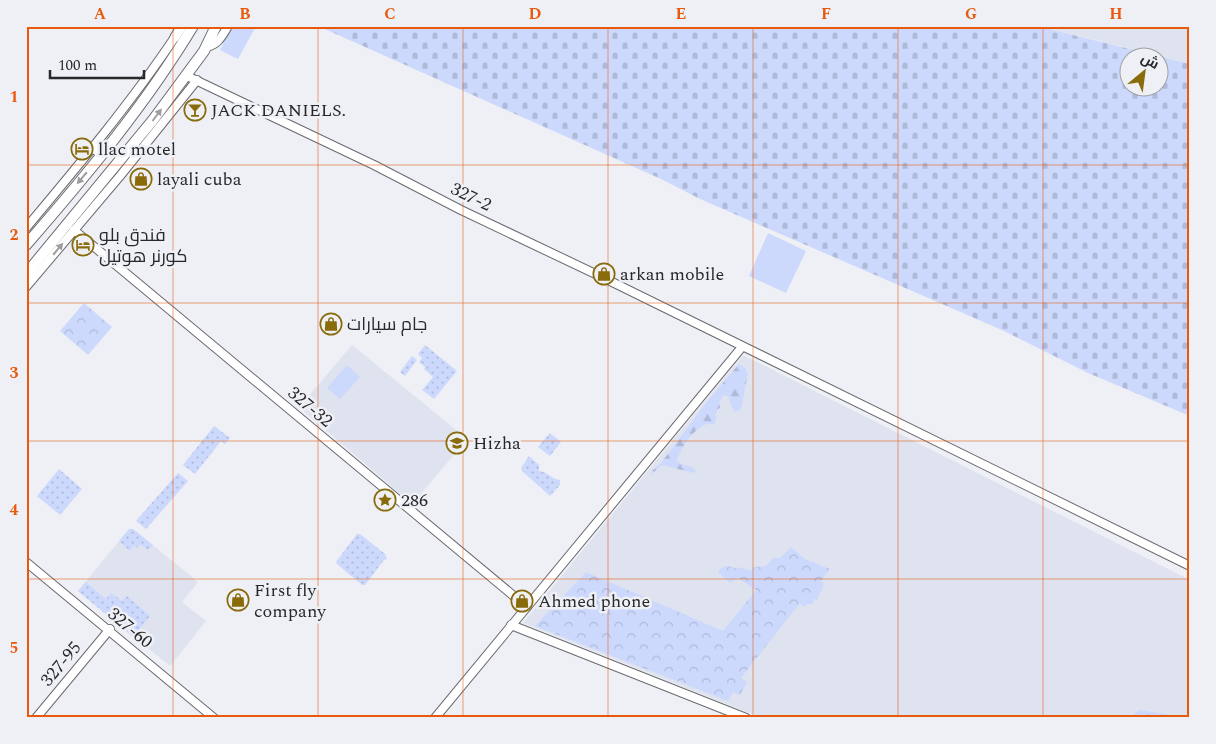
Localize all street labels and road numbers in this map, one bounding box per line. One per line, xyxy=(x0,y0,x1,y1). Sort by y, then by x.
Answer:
street label: 327-2 xyxy=(446,175,496,219)
street label: 327-32 xyxy=(282,380,338,434)
street label: 327-60 xyxy=(102,601,158,655)
street label: 327-95 xyxy=(34,636,88,692)

